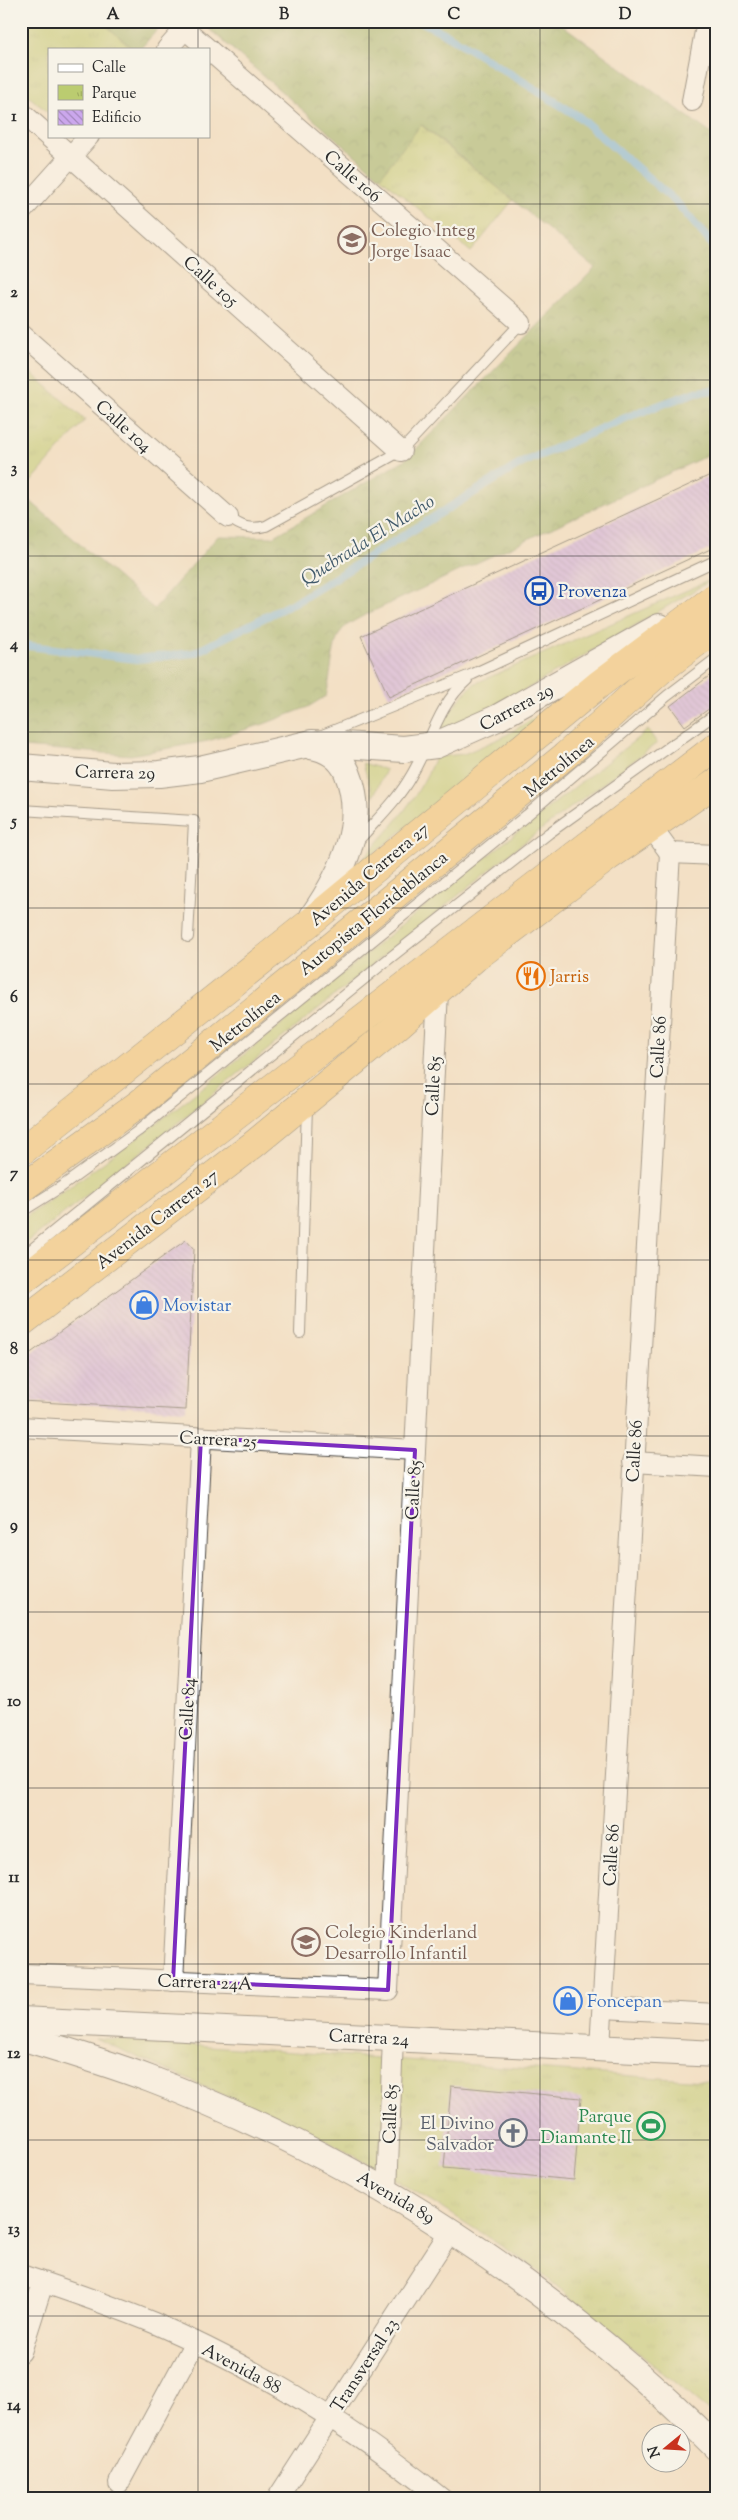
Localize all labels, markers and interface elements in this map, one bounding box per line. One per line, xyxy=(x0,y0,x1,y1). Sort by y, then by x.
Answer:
text: A xyxy=(107,4,120,27)
text: B xyxy=(279,4,289,27)
text: C xyxy=(448,4,461,27)
text: D xyxy=(619,4,632,27)
legend xyxy=(48,48,210,138)
text: Calle xyxy=(92,58,126,79)
text: Parque xyxy=(92,84,136,105)
text: 1 xyxy=(11,106,17,129)
text: Edificio xyxy=(92,108,141,129)
street label: Calle 106 xyxy=(317,145,386,210)
place label: Colegio Integ Jorge Isaac xyxy=(370,219,475,266)
school or university icon: Colegio Integ Jorge Isaac xyxy=(337,225,367,255)
street label: Calle 105 xyxy=(176,251,243,314)
text: 2 xyxy=(10,282,18,305)
street label: Calle 104 xyxy=(89,395,157,460)
text: 3 xyxy=(11,458,18,481)
water label: Quebrada El Macho xyxy=(296,489,441,593)
bus stop icon: Provenza xyxy=(524,576,554,606)
place label: Provenza xyxy=(558,580,627,606)
text: 4 xyxy=(9,634,18,657)
street label: Carrera 29 xyxy=(475,678,559,739)
street label: Metrolínea xyxy=(520,730,601,805)
street label: Carrera 29 xyxy=(75,760,156,788)
text: 5 xyxy=(9,811,17,834)
street label: Avenida Carrera 27 xyxy=(305,818,436,934)
street label: Autopista Floridablanca xyxy=(294,846,454,983)
restaurant icon: Jarris xyxy=(516,961,546,991)
place label: Jarris xyxy=(549,965,589,991)
street label: Metrolínea xyxy=(205,986,287,1059)
text: 6 xyxy=(10,987,18,1010)
street label: Calle 86 xyxy=(645,1015,675,1079)
street label: Calle 85 xyxy=(420,1056,450,1117)
text: 7 xyxy=(10,1163,19,1186)
street label: Avenida Carrera 27 xyxy=(91,1164,225,1277)
shop icon: Movistar xyxy=(129,1290,159,1320)
place label: Movistar xyxy=(163,1294,231,1320)
text: 8 xyxy=(10,1339,18,1362)
street label: Calle 86 xyxy=(621,1419,651,1483)
street label: Carrera 25 xyxy=(178,1426,257,1456)
street label: Calle 85 xyxy=(400,1460,430,1521)
text: 9 xyxy=(10,1515,18,1538)
street label: Calle 84 xyxy=(174,1677,204,1741)
text: 10 xyxy=(7,1691,21,1714)
street label: Calle 86 xyxy=(598,1823,628,1887)
text: 11 xyxy=(9,1867,20,1890)
place label: Colegio Kinderland Desarrollo Infantil xyxy=(325,1921,477,1968)
school or university icon: Colegio Kinderland Desarrollo Infantil xyxy=(291,1927,321,1957)
street label: Carrera 24A xyxy=(157,1969,253,1999)
shop icon: Foncepan xyxy=(553,1986,583,2016)
place label: Foncepan xyxy=(587,1990,663,2016)
street label: Carrera 24 xyxy=(328,2024,410,2054)
text: 12 xyxy=(8,2043,21,2066)
street label: Calle 85 xyxy=(378,2084,406,2144)
place label: Parque Diamante II xyxy=(541,2105,632,2152)
sports icon: Parque Diamante II xyxy=(636,2111,666,2141)
place label: El Divino Salvador xyxy=(420,2112,494,2159)
church icon: El Divino Salvador xyxy=(498,2118,528,2148)
street label: Avenida 89 xyxy=(351,2166,439,2232)
text: 13 xyxy=(8,2219,20,2242)
street label: Transversal 23 xyxy=(325,2314,406,2418)
street label: Avenida 88 xyxy=(197,2338,286,2402)
text: 14 xyxy=(7,2395,21,2418)
north arrow xyxy=(640,2422,690,2472)
text: N xyxy=(644,2443,667,2460)

